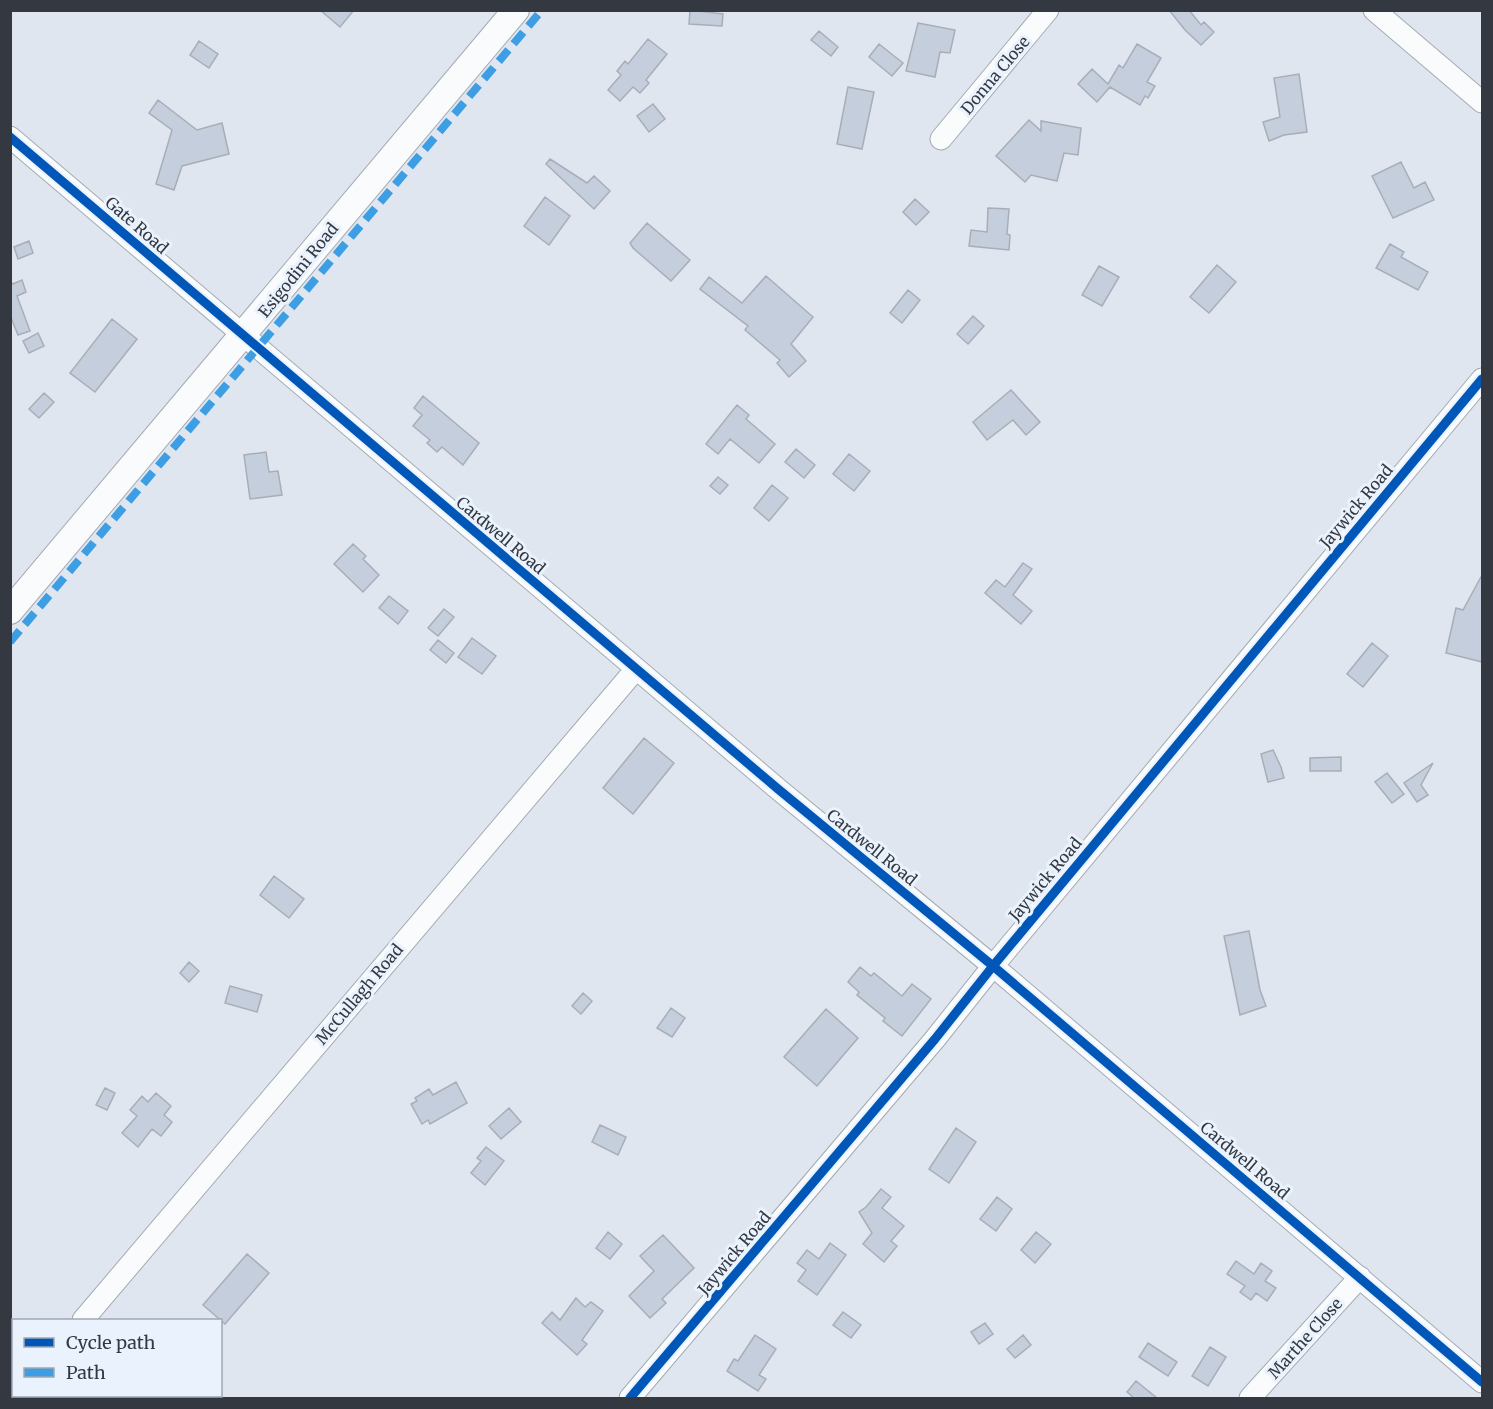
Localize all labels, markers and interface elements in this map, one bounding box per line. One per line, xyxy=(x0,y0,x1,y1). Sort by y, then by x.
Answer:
street label: Donna Close xyxy=(956,32,1034,118)
street label: Gate Road xyxy=(101,192,173,258)
street label: Esigodini Road xyxy=(254,219,342,321)
street label: Jaywick Road xyxy=(1315,460,1397,553)
street label: Cardwell Road xyxy=(453,492,550,578)
street label: Cardwell Road xyxy=(823,805,921,890)
street label: Jaywick Road xyxy=(1004,833,1086,926)
street label: McCullagh Road xyxy=(311,939,407,1048)
street label: Cardwell Road xyxy=(1197,1117,1294,1203)
street label: Jaywick Road xyxy=(693,1207,775,1300)
street label: Marthe Close xyxy=(1264,1294,1346,1382)
legend xyxy=(12,1319,222,1397)
text: Cycle path xyxy=(66,1331,156,1354)
text: Path xyxy=(66,1361,106,1384)

